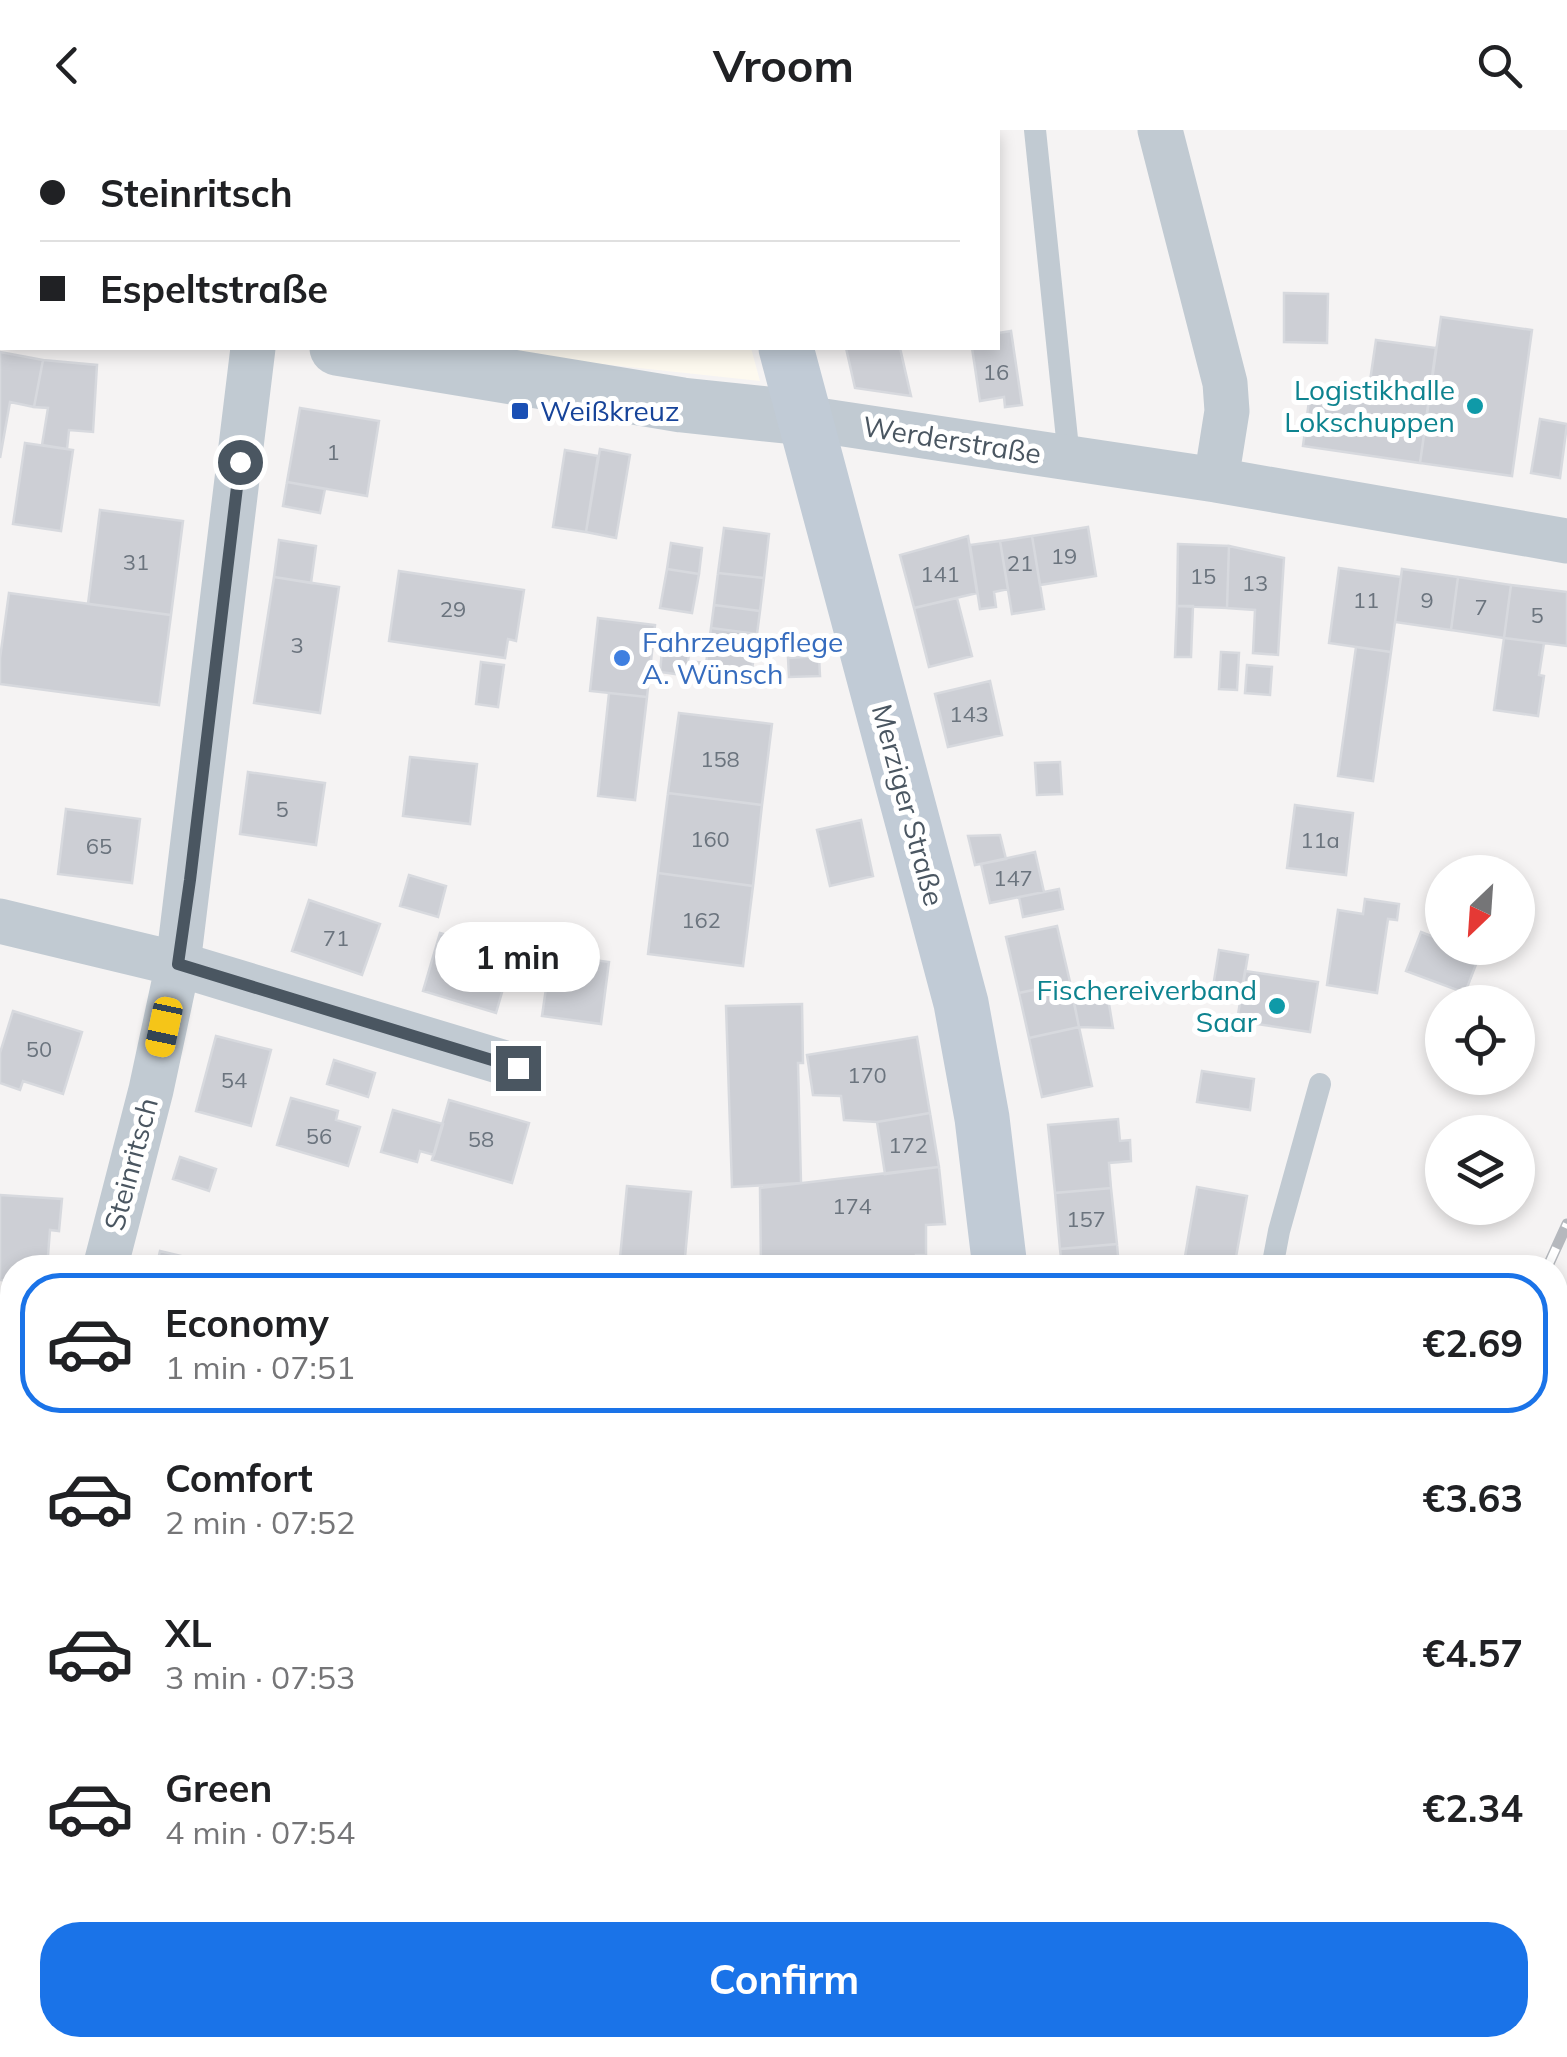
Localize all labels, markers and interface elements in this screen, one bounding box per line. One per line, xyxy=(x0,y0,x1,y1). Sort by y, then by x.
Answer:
text: Vroom xyxy=(713,37,854,93)
icon: back xyxy=(40,38,95,93)
icon: search xyxy=(1472,38,1527,93)
text: Steinritsch xyxy=(100,169,293,217)
text: Espeltstraße xyxy=(100,265,328,313)
house number: 16 xyxy=(983,358,1009,386)
place label: Logistikhalle Lokschuppen xyxy=(1284,372,1455,439)
place label: Weißkreuz xyxy=(540,393,679,428)
marker: Logistikhalle Lokschuppen xyxy=(1464,395,1486,417)
marker: Weißkreuz xyxy=(509,400,531,422)
street label: Werderstraße xyxy=(860,408,1044,471)
house number: 1 xyxy=(326,438,340,466)
route start xyxy=(218,440,263,485)
house number: 19 xyxy=(1051,542,1077,570)
house number: 31 xyxy=(123,548,149,576)
house number: 21 xyxy=(1007,549,1033,577)
house number: 141 xyxy=(920,560,960,588)
house number: 15 xyxy=(1190,562,1216,590)
house number: 13 xyxy=(1242,569,1268,597)
house number: 11 xyxy=(1353,586,1379,614)
house number: 9 xyxy=(1420,586,1434,614)
house number: 7 xyxy=(1474,593,1488,621)
house number: 29 xyxy=(440,595,466,623)
house number: 5 xyxy=(1530,601,1544,629)
place label: Fahrzeugpflege A. Wünsch xyxy=(642,624,843,691)
house number: 3 xyxy=(290,631,304,659)
marker: Fahrzeugpflege A. Wünsch xyxy=(611,647,633,669)
street label: Merziger Straße xyxy=(865,700,952,910)
house number: 143 xyxy=(949,700,989,728)
house number: 158 xyxy=(700,745,740,773)
house number: 5 xyxy=(275,795,289,823)
house number: 160 xyxy=(690,825,730,853)
house number: 11a xyxy=(1300,826,1340,854)
house number: 65 xyxy=(86,832,112,860)
north arrow xyxy=(1425,855,1535,965)
map controls xyxy=(1425,855,1535,1225)
house number: 147 xyxy=(993,864,1033,892)
house number: 162 xyxy=(681,906,721,934)
callout: 1 min xyxy=(436,923,600,993)
house number: 71 xyxy=(323,924,349,952)
text: 1 min xyxy=(475,937,560,977)
place label: Fischereiverband Saar xyxy=(1036,972,1258,1039)
button: locate xyxy=(1425,985,1535,1095)
car xyxy=(143,995,185,1059)
marker: Fischereiverband Saar xyxy=(1266,995,1288,1017)
house number: 50 xyxy=(26,1035,52,1063)
route end xyxy=(496,1046,541,1091)
house number: 170 xyxy=(847,1061,887,1089)
house number: 54 xyxy=(221,1066,247,1094)
street label: Steinritsch xyxy=(96,1094,165,1234)
button: layers xyxy=(1425,1115,1535,1225)
house number: 56 xyxy=(306,1122,332,1150)
house number: 58 xyxy=(468,1125,494,1153)
house number: 172 xyxy=(888,1131,928,1159)
house number: 174 xyxy=(832,1192,872,1220)
house number: 157 xyxy=(1066,1205,1106,1233)
icon: car xyxy=(45,1298,135,1388)
text: Economy xyxy=(165,1299,329,1347)
text: €2.69 xyxy=(1422,1319,1523,1367)
text: 1 min · 07:51 xyxy=(165,1347,355,1387)
icon: car xyxy=(45,1453,135,1543)
text: Comfort xyxy=(165,1454,313,1502)
text: €3.63 xyxy=(1422,1474,1523,1522)
text: 2 min · 07:52 xyxy=(165,1502,355,1542)
icon: car xyxy=(45,1608,135,1698)
text: XL xyxy=(165,1609,212,1657)
text: €4.57 xyxy=(1422,1629,1523,1677)
text: 3 min · 07:53 xyxy=(165,1657,355,1697)
icon: car xyxy=(45,1763,135,1853)
text: Green xyxy=(165,1764,272,1812)
text: €2.34 xyxy=(1422,1784,1523,1832)
text: 4 min · 07:54 xyxy=(165,1812,355,1852)
button: Confirm xyxy=(40,1922,1528,2037)

